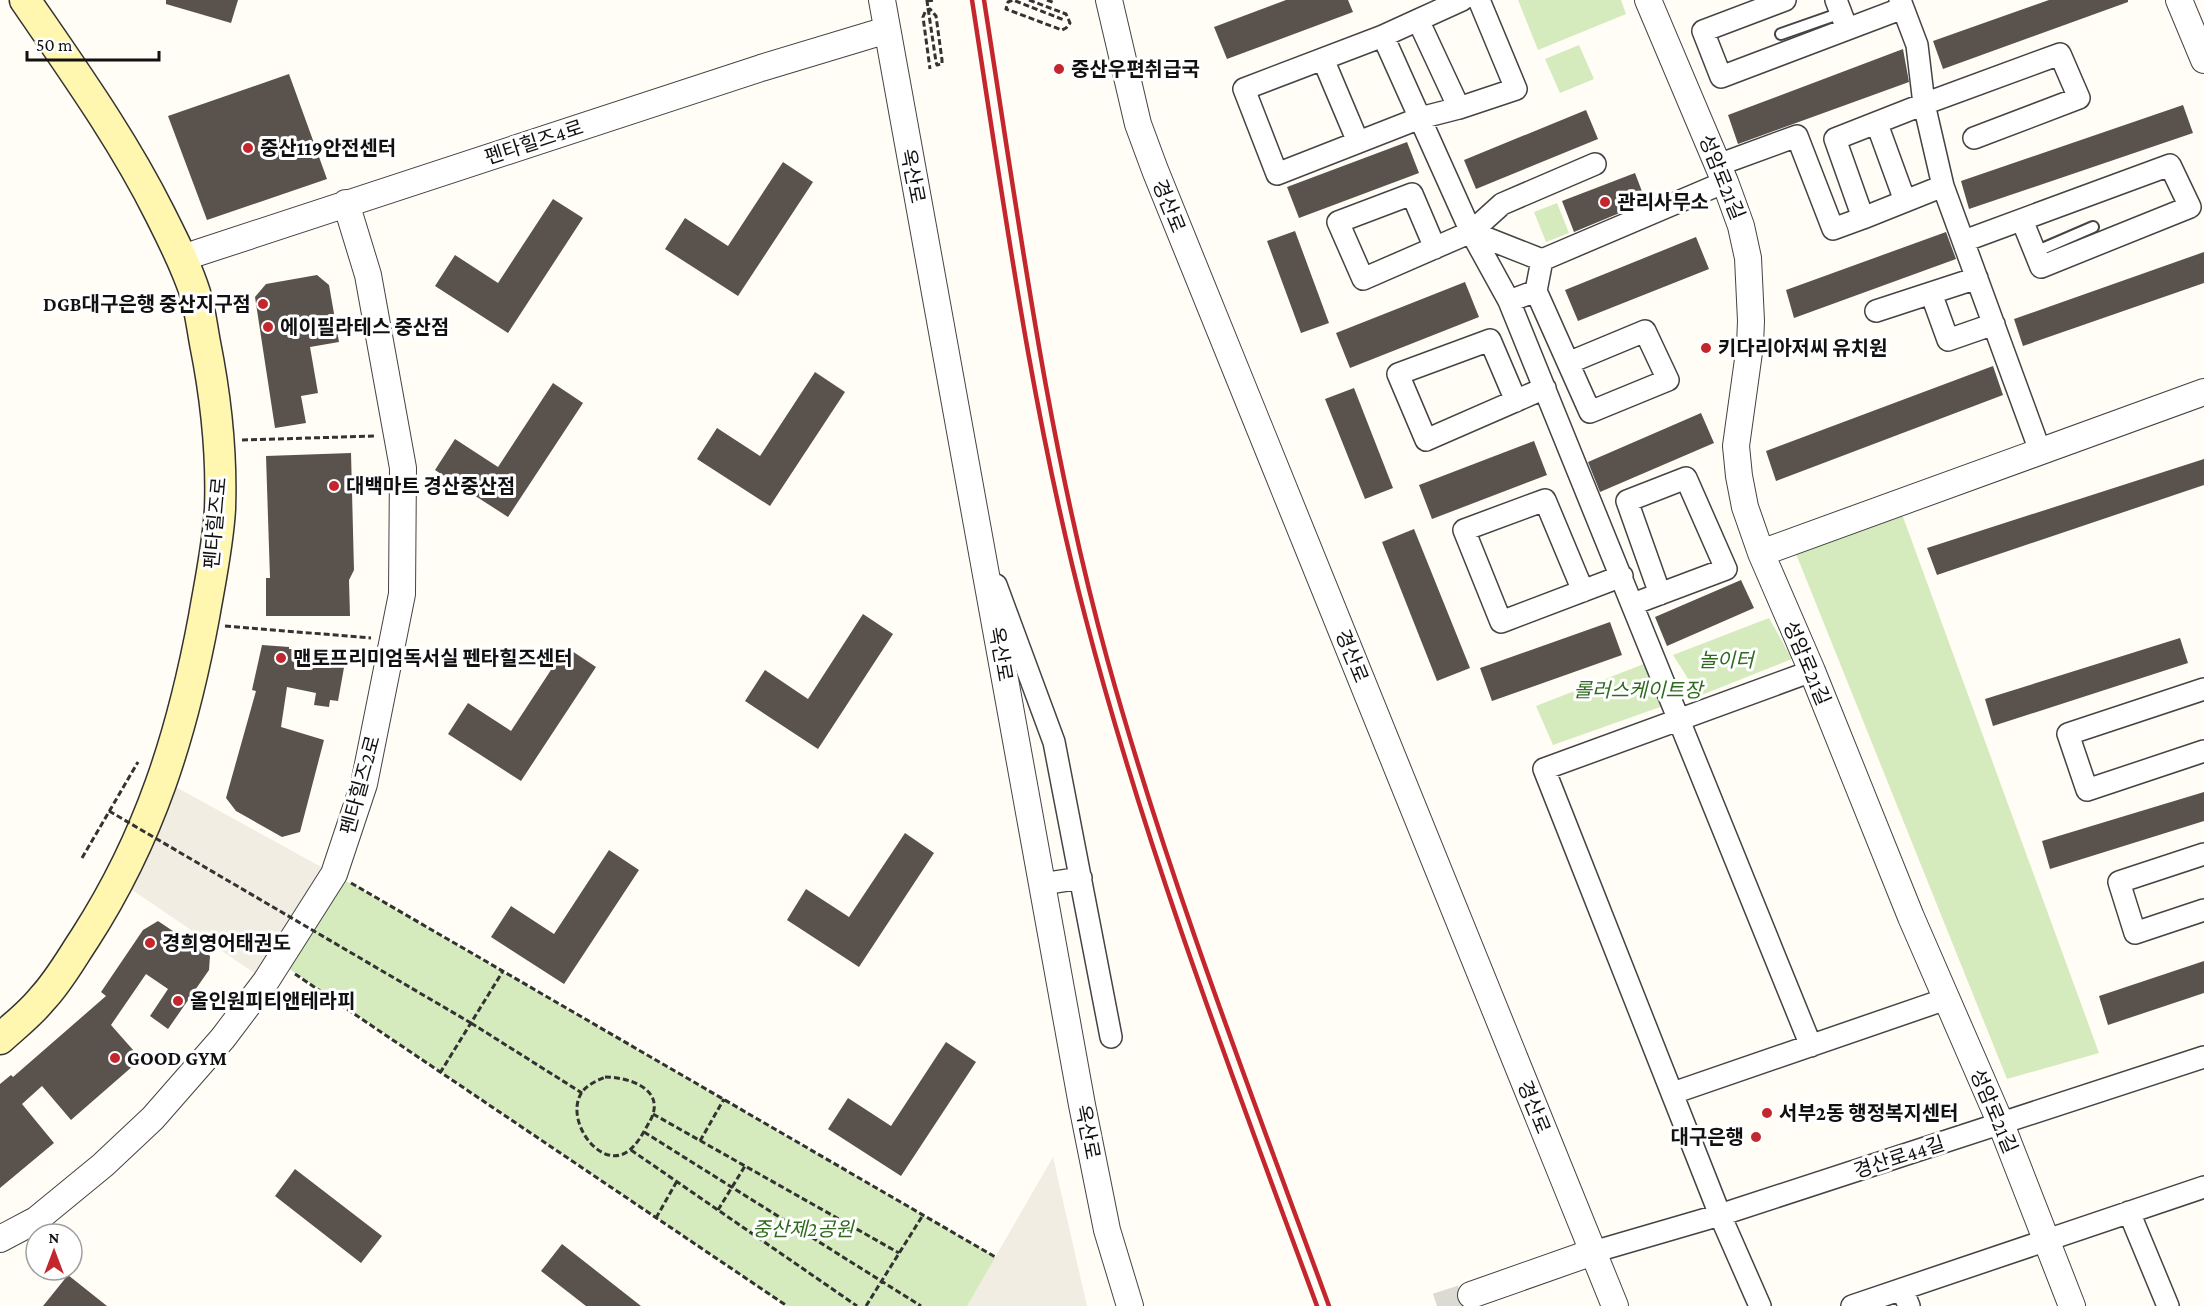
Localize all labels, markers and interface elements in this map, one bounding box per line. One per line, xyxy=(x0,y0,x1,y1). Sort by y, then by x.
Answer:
scale bar xyxy=(27,24,159,62)
text: 50 m xyxy=(36,35,73,55)
place label: 중산우편취급국 xyxy=(1071,58,1200,80)
marker: 중산우편취급국 xyxy=(1052,62,1066,76)
street label: 펜타힐즈4로 xyxy=(482,116,586,168)
street label: 성암로21길 xyxy=(1695,131,1749,223)
place label: 중산119안전센터 xyxy=(260,137,396,159)
marker: 중산119안전센터 xyxy=(241,141,255,155)
street label: 옥산로 xyxy=(897,147,929,205)
street label: 경산로 xyxy=(1148,176,1190,236)
place label: 관리사무소 xyxy=(1617,191,1709,213)
marker: 관리사무소 xyxy=(1598,195,1612,209)
place label: DGB대구은행 중산지구점 xyxy=(43,293,251,315)
marker: DGB대구은행 중산지구점 xyxy=(256,297,270,311)
place label: 에이필라테스 중산점 xyxy=(280,316,449,338)
marker: 에이필라테스 중산점 xyxy=(261,320,275,334)
place label: 키다리아저씨 유치원 xyxy=(1718,337,1887,359)
marker: 키다리아저씨 유치원 xyxy=(1699,341,1713,355)
place label: 대백마트 경산중산점 xyxy=(346,475,515,497)
street label: 펜타힐즈로 xyxy=(200,476,230,570)
marker: 대백마트 경산중산점 xyxy=(327,479,341,493)
street label: 성암로21길 xyxy=(1779,617,1835,709)
street label: 옥산로 xyxy=(985,625,1017,683)
street label: 경산로 xyxy=(1331,626,1373,686)
place label: 맨토프리미엄독서실 펜타힐즈센터 xyxy=(293,647,573,669)
park label: 놀이터 xyxy=(1698,649,1756,671)
marker: 맨토프리미엄독서실 펜타힐즈센터 xyxy=(274,651,288,665)
park label: 롤러스케이트장 xyxy=(1574,679,1705,701)
street label: 펜타힐즈2로 xyxy=(336,733,384,837)
place label: 경희영어태권도 xyxy=(162,932,291,954)
marker: 경희영어태권도 xyxy=(143,936,157,950)
place label: 올인원피티앤테라피 xyxy=(190,990,356,1012)
marker: 올인원피티앤테라피 xyxy=(171,994,185,1008)
place label: GOOD GYM xyxy=(127,1047,227,1069)
marker: GOOD GYM xyxy=(108,1051,122,1065)
street label: 성암로21길 xyxy=(1966,1065,2022,1157)
street label: 경산로 xyxy=(1513,1077,1555,1137)
place label: 서부2동 행정복지센터 xyxy=(1779,1102,1959,1124)
street label: 옥산로 xyxy=(1072,1103,1104,1161)
marker: 서부2동 행정복지센터 xyxy=(1760,1106,1774,1120)
place label: 대구은행 xyxy=(1670,1126,1744,1148)
marker: 대구은행 xyxy=(1749,1130,1763,1144)
street label: 경산로44길 xyxy=(1851,1132,1947,1182)
park label: 중산제2공원 xyxy=(752,1218,855,1240)
north arrow xyxy=(24,1222,84,1282)
text: N xyxy=(49,1229,60,1246)

